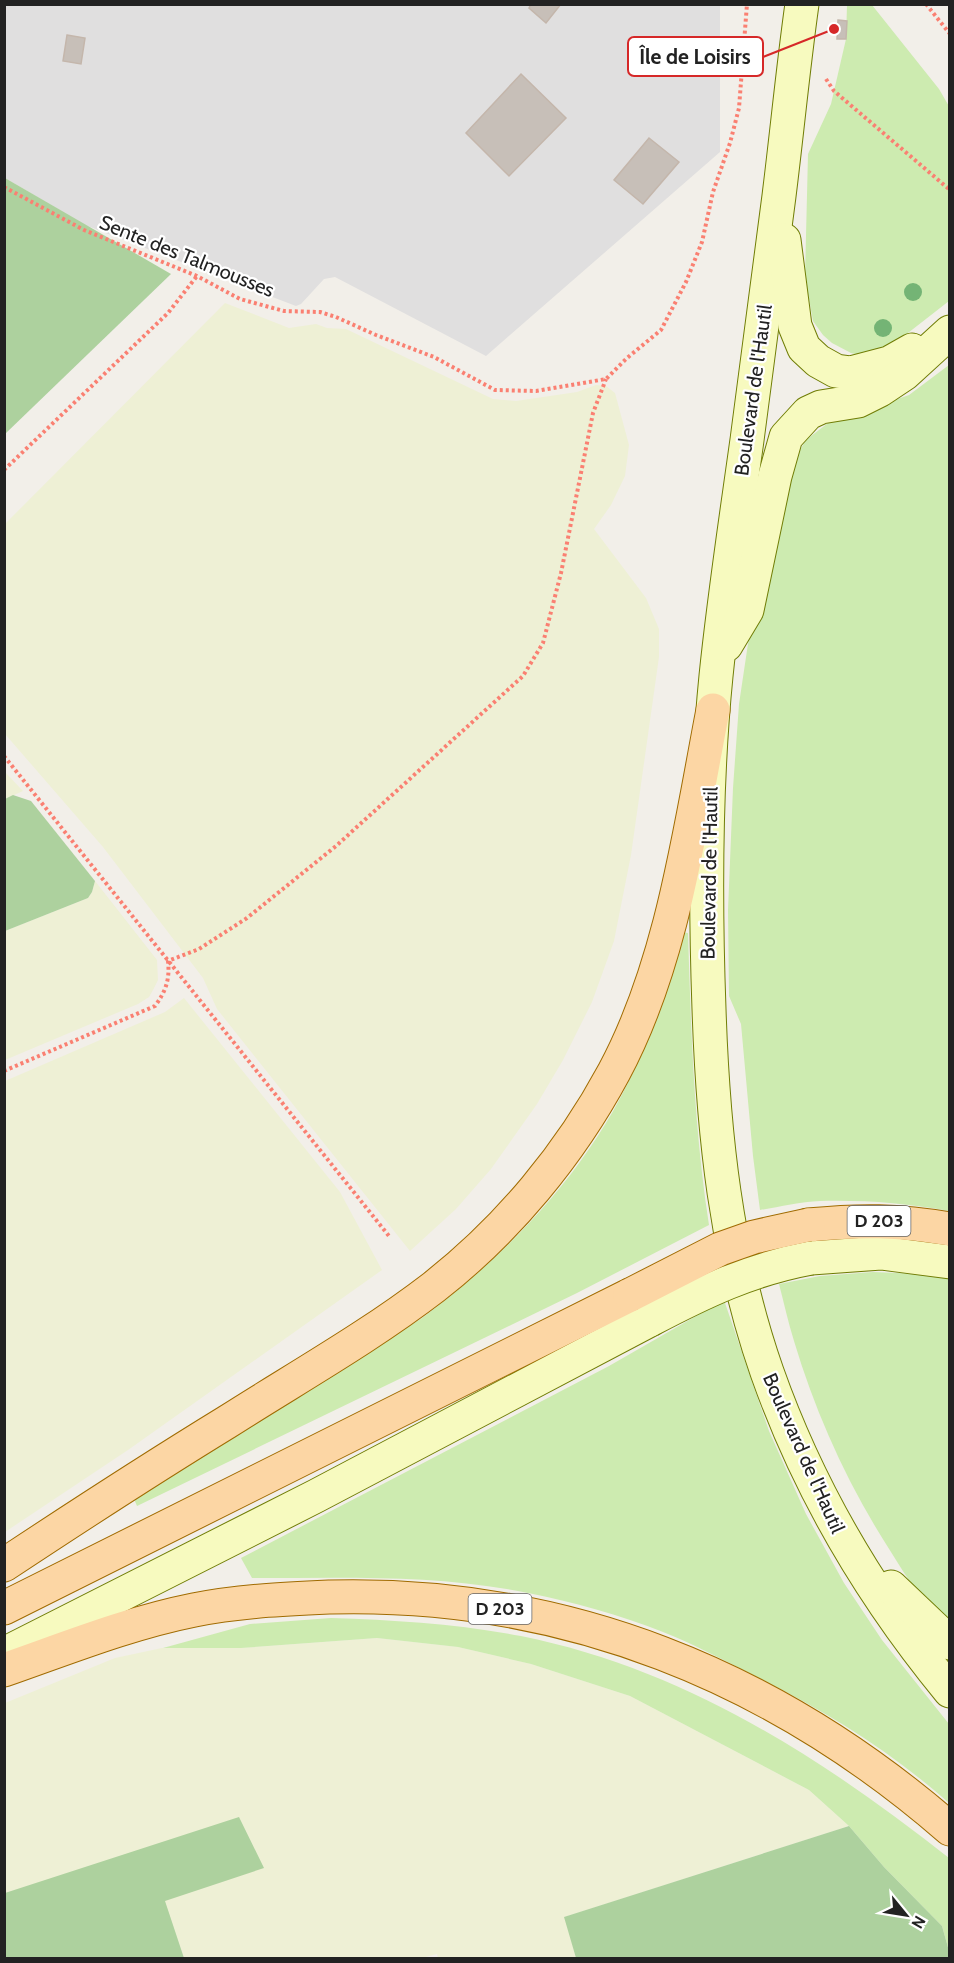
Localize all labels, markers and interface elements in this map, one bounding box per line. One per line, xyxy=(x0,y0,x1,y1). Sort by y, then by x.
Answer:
callout: Île de Loisirs xyxy=(628,37,763,76)
text: Île de Loisirs xyxy=(639,44,751,69)
street label: Sente des Talmousses xyxy=(96,210,278,302)
street label: Boulevard de l'Hautil xyxy=(729,303,777,477)
street label: Boulevard de l'Hautil xyxy=(695,786,723,960)
road number: D 203 xyxy=(848,1206,910,1236)
street label: Boulevard de l'Hautil xyxy=(758,1369,850,1537)
road number: D 203 xyxy=(468,1594,532,1624)
north arrow xyxy=(876,1885,936,1945)
text: N xyxy=(908,1913,930,1932)

